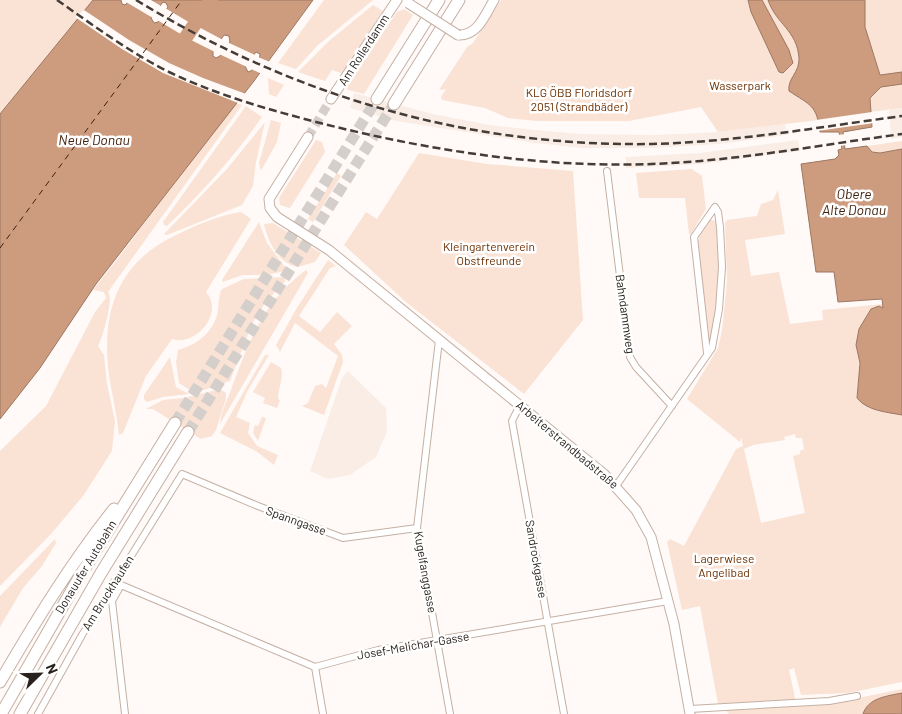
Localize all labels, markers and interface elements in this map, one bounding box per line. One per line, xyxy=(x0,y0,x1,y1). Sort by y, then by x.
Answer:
street label: Am Rollerdamm xyxy=(335,11,391,88)
park label: Wasserpark xyxy=(709,78,771,92)
park label: KLG ÖBB Floridsdorf 2051 (Strandbäder) xyxy=(526,85,632,113)
water label: Neue Donau xyxy=(58,131,130,148)
water label: Obere Alte Donau xyxy=(822,185,886,218)
park label: Kleingartenverein Obstfreunde xyxy=(443,239,535,267)
street label: Bahndammweg xyxy=(613,273,638,355)
street label: Arbeiterstrandbadstraße xyxy=(514,397,622,491)
street label: Spanngasse xyxy=(264,503,328,537)
street label: Donauufer Autobahn xyxy=(52,517,119,616)
street label: Sandrockgasse xyxy=(523,519,551,599)
street label: Kugelfanggasse xyxy=(412,530,440,614)
park label: Lagerwiese Angelibad xyxy=(694,551,754,579)
street label: Am Bruckhaufen xyxy=(78,552,136,633)
street label: Josef-Melichar-Gasse xyxy=(356,628,470,662)
north arrow xyxy=(15,649,65,699)
text: N xyxy=(43,661,62,676)

